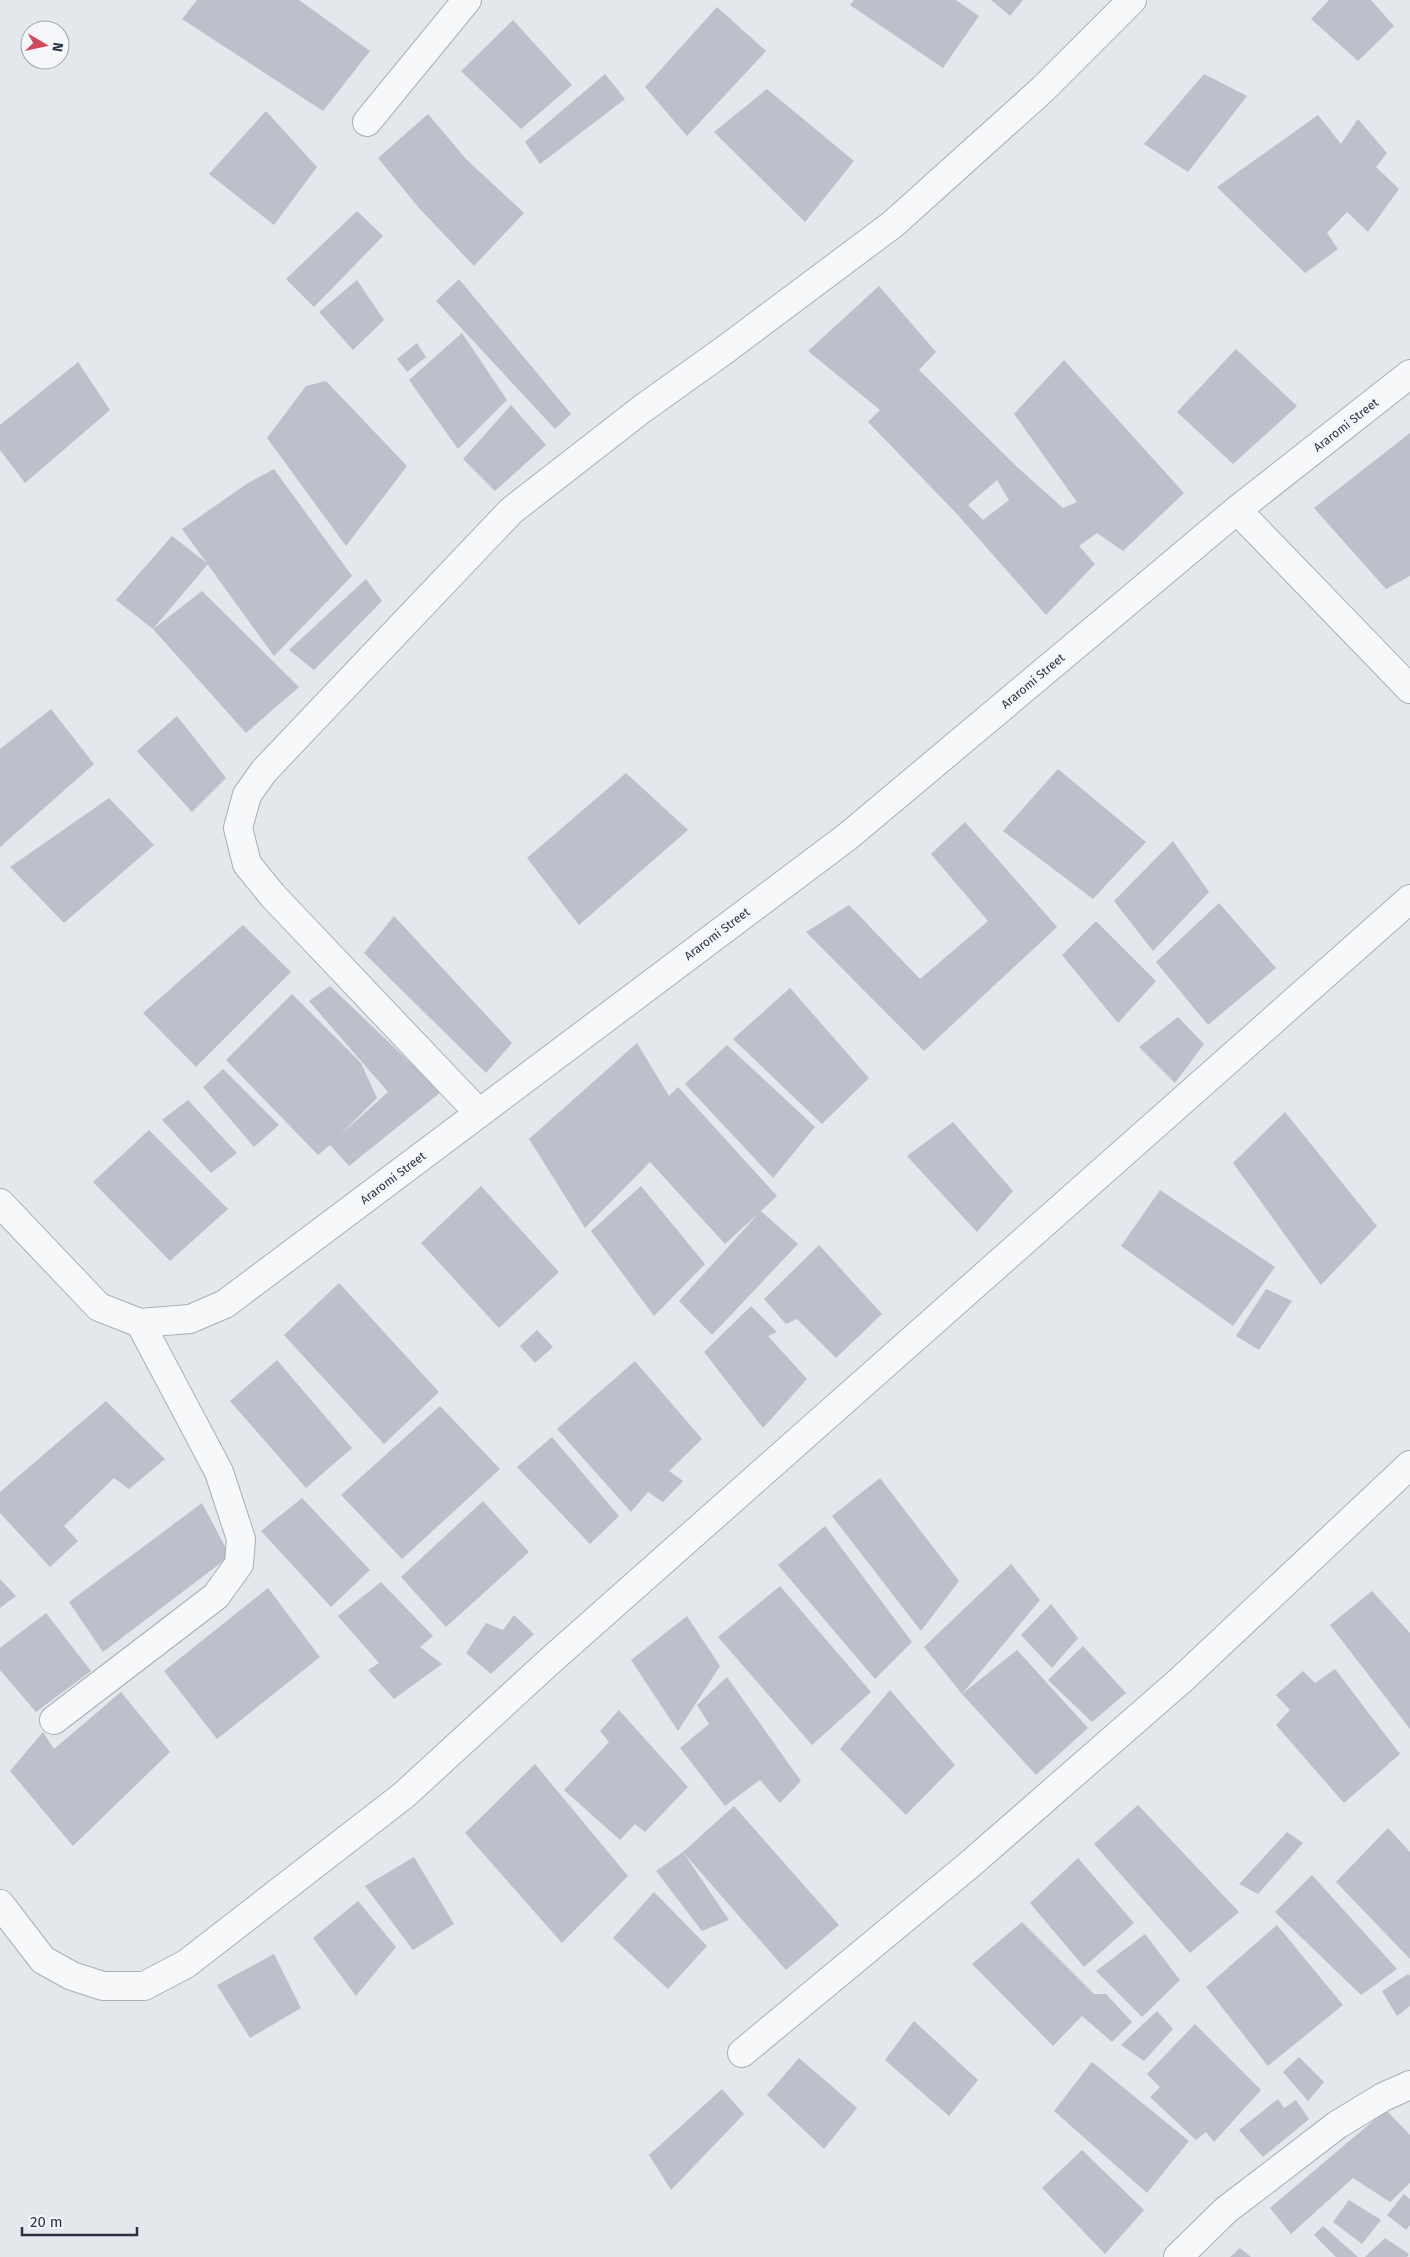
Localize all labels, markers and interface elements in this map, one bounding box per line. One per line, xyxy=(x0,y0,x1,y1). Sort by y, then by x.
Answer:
north arrow xyxy=(20,20,70,70)
text: N xyxy=(48,41,66,53)
street label: Araromi Street xyxy=(1311,395,1382,455)
street label: Araromi Street xyxy=(999,650,1068,712)
street label: Araromi Street xyxy=(682,904,753,963)
street label: Araromi Street xyxy=(358,1148,429,1207)
scale bar xyxy=(22,2204,138,2236)
text: 20 m xyxy=(30,2213,63,2231)

